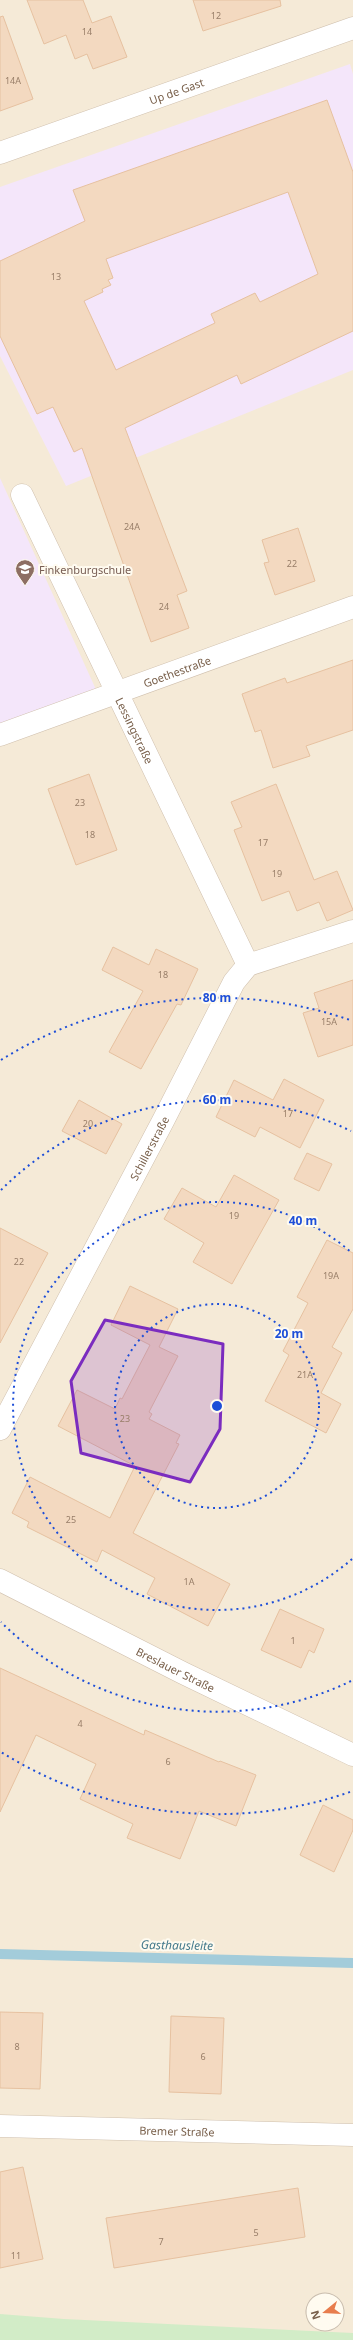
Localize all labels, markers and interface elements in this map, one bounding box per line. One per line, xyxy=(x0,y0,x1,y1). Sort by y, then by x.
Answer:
house number: 12 xyxy=(211,9,221,22)
house number: 14 xyxy=(82,25,92,38)
house number: 14A xyxy=(5,74,21,87)
street label: Up de Gast xyxy=(147,74,206,107)
house number: 13 xyxy=(51,270,61,283)
house number: 24A xyxy=(124,520,140,533)
house number: 22 xyxy=(287,557,297,570)
school or university icon: Finkenburgschule xyxy=(14,558,36,586)
place label: Finkenburgschule xyxy=(39,562,131,577)
house number: 24 xyxy=(159,600,169,613)
street label: Goethestraße xyxy=(141,652,213,690)
street label: Lessingstraße xyxy=(113,695,157,766)
house number: 23 xyxy=(75,796,85,809)
house number: 18 xyxy=(85,828,95,841)
house number: 17 xyxy=(258,836,268,849)
house number: 19 xyxy=(272,867,282,880)
house number: 18 xyxy=(158,968,168,981)
text: 80 m xyxy=(203,989,231,1006)
house number: 15A xyxy=(321,1015,337,1028)
text: 60 m xyxy=(203,1091,231,1108)
house number: 17 xyxy=(283,1107,293,1120)
street label: Schillerstraße xyxy=(126,1113,172,1183)
house number: 20 xyxy=(83,1117,93,1130)
house number: 19 xyxy=(229,1209,239,1222)
text: 40 m xyxy=(289,1212,317,1229)
house number: 22 xyxy=(14,1255,24,1268)
house number: 19A xyxy=(323,1269,339,1282)
text: 20 m xyxy=(275,1325,303,1342)
house number: 21A xyxy=(297,1368,313,1381)
centre of rings xyxy=(210,1399,224,1413)
house number: 23 xyxy=(120,1412,130,1425)
house number: 25 xyxy=(66,1513,76,1526)
house number: 1A xyxy=(184,1575,195,1588)
house number: 1 xyxy=(290,1634,296,1647)
street label: Breslauer Straße xyxy=(134,1643,218,1695)
house number: 4 xyxy=(77,1717,83,1730)
house number: 6 xyxy=(165,1755,171,1768)
water label: Gasthausleite xyxy=(141,1936,213,1954)
house number: 8 xyxy=(14,2040,20,2053)
house number: 6 xyxy=(200,2050,206,2063)
street label: Bremer Straße xyxy=(139,2122,215,2139)
house number: 5 xyxy=(253,2226,259,2239)
house number: 7 xyxy=(158,2235,164,2248)
house number: 11 xyxy=(11,2249,21,2262)
north arrow xyxy=(305,2292,345,2332)
text: N xyxy=(306,2309,324,2322)

